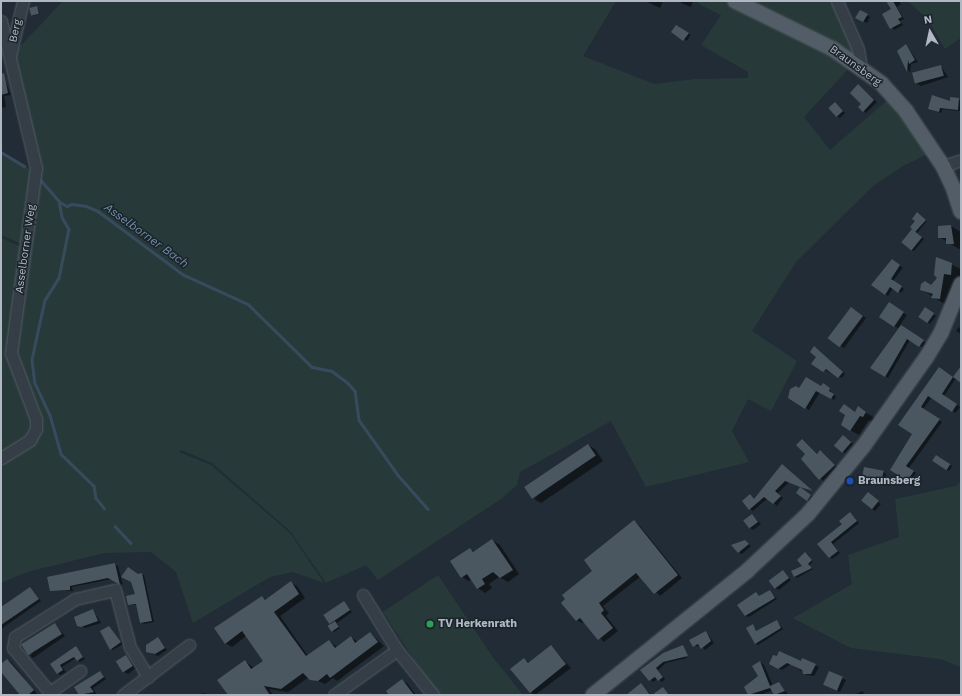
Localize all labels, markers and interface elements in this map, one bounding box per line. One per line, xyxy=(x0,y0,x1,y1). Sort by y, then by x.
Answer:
north arrow xyxy=(910,12,950,52)
text: N xyxy=(923,13,933,27)
street label: Berg xyxy=(7,18,25,44)
street label: Braunsberg xyxy=(827,43,883,89)
water label: Asselborner Bach xyxy=(101,200,191,272)
street label: Asselborner Weg xyxy=(13,203,39,295)
place label: Braunsberg xyxy=(858,474,920,488)
marker: Braunsberg xyxy=(845,476,855,486)
place label: TV Herkenrath xyxy=(438,617,517,631)
marker: TV Herkenrath xyxy=(425,619,435,629)

